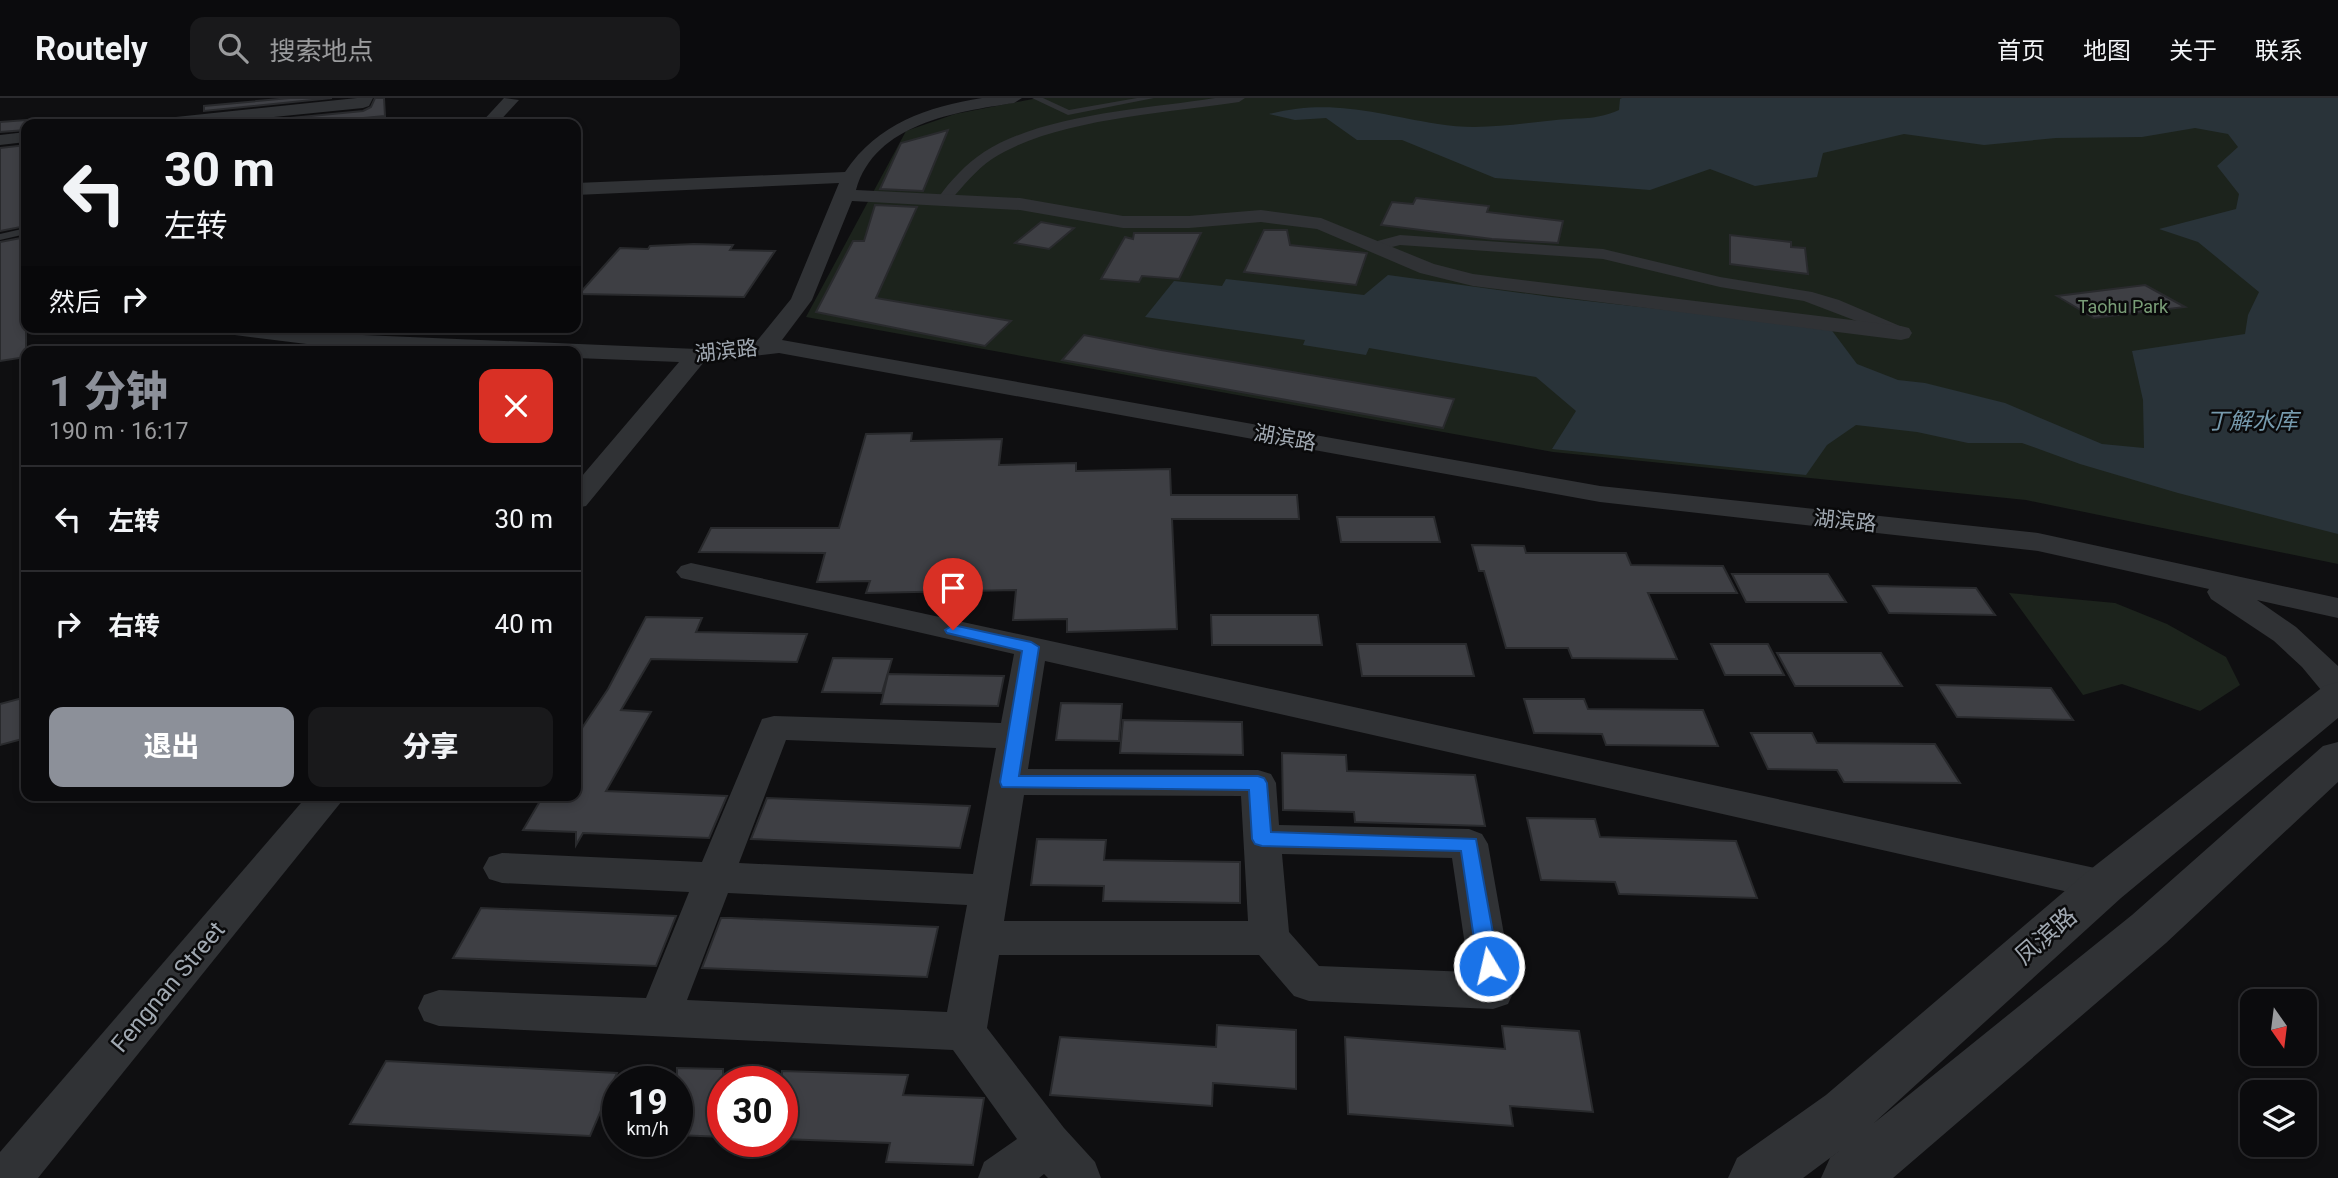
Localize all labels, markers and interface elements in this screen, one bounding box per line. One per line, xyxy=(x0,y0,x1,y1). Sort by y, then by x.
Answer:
search box xyxy=(190,17,680,80)
text: Routely xyxy=(35,29,148,68)
icon: search xyxy=(214,29,252,67)
text: 搜索地点 xyxy=(270,36,374,66)
text: 首页 xyxy=(1997,37,2045,65)
text: 地图 xyxy=(2083,37,2131,65)
text: 关于 xyxy=(2169,37,2217,65)
text: 联系 xyxy=(2255,37,2303,65)
text: 30 m xyxy=(164,141,275,198)
icon: left xyxy=(49,147,140,238)
text: 左转 xyxy=(164,207,228,245)
icon: right xyxy=(115,280,153,318)
text: 然后 xyxy=(49,287,101,317)
park label: Taohu Park xyxy=(2078,296,2169,317)
street label: 湖滨路 xyxy=(693,336,759,366)
text: 1 分钟 xyxy=(49,367,168,416)
button: close xyxy=(479,369,553,443)
water label: 丁解水库 xyxy=(2206,408,2302,435)
text: 190 m · 16:17 xyxy=(49,418,188,445)
street label: 湖滨路 xyxy=(1252,421,1318,455)
icon: left xyxy=(49,500,87,538)
text: 30 m xyxy=(495,504,553,534)
text: 左转 xyxy=(108,506,160,536)
street label: 湖滨路 xyxy=(1812,506,1878,536)
pin xyxy=(923,558,983,630)
icon: arrive xyxy=(934,569,972,607)
icon: right xyxy=(49,605,87,643)
text: 40 m xyxy=(495,609,553,639)
text: 右转 xyxy=(108,611,160,641)
button: 退出 xyxy=(49,707,294,787)
button: 分享 xyxy=(308,707,553,787)
street label: 凤滨路 xyxy=(2010,902,2082,970)
street label: Fengnan Street xyxy=(105,916,231,1058)
position arrow xyxy=(1452,929,1526,1003)
north arrow xyxy=(2240,989,2317,1066)
map controls xyxy=(2240,989,2317,1157)
speed limit sign: 30 xyxy=(707,1066,798,1157)
button: layers xyxy=(2240,1080,2317,1157)
text: 19 xyxy=(627,1082,668,1123)
text: km/h xyxy=(626,1118,669,1139)

